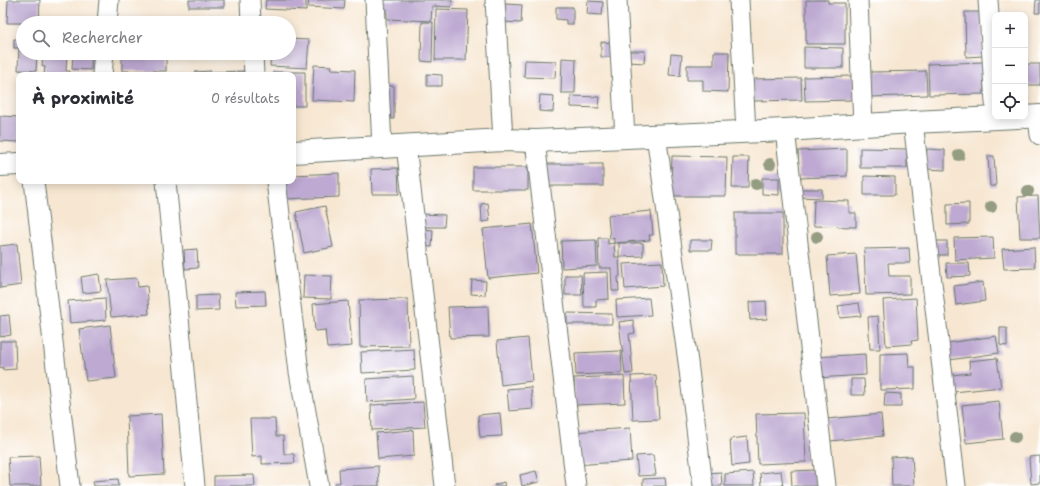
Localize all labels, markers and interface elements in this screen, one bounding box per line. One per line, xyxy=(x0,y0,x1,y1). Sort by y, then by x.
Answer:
map controls xyxy=(992,12,1028,120)
button: + xyxy=(992,12,1028,48)
search box xyxy=(16,16,296,60)
icon: search xyxy=(30,27,52,49)
text: Rechercher xyxy=(62,28,143,48)
button: − xyxy=(992,48,1028,84)
button: locate xyxy=(992,84,1028,120)
text: À proximité xyxy=(32,87,134,109)
text: 0 résultats xyxy=(211,90,280,107)

